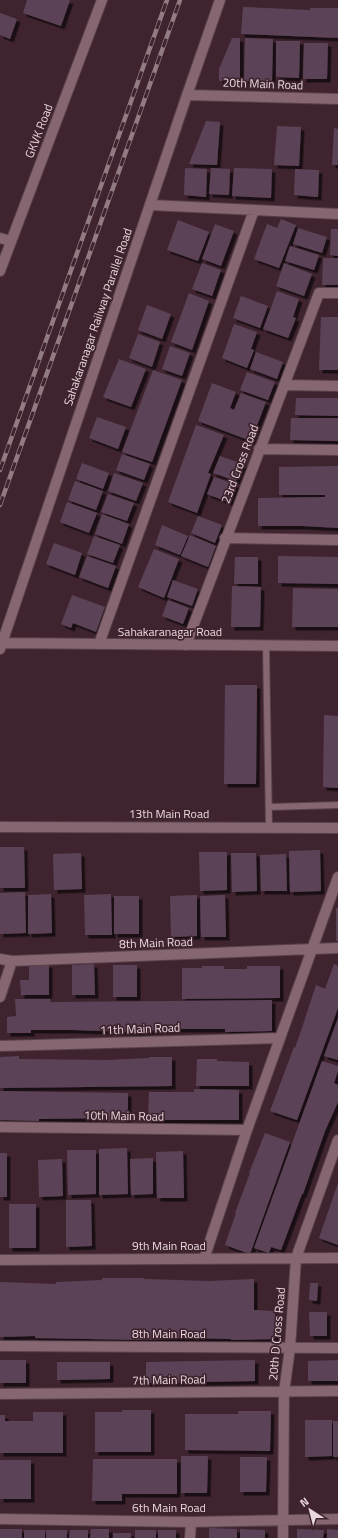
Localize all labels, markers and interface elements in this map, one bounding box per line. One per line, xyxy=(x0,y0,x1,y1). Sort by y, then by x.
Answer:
street label: 20th Main Road xyxy=(222,73,304,94)
street label: GKVK Road xyxy=(20,101,58,161)
street label: Sahakaranagar Railway Parallel Road xyxy=(58,225,137,408)
street label: 23rd Cross Road xyxy=(216,422,263,506)
street label: Sahakaranagar Road xyxy=(118,622,222,641)
street label: 13th Main Road xyxy=(129,804,209,823)
street label: 8th Main Road xyxy=(119,932,193,953)
street label: 11th Main Road xyxy=(99,1018,181,1039)
street label: 10th Main Road xyxy=(84,1105,164,1126)
street label: 9th Main Road xyxy=(132,1236,206,1255)
street label: 20th D Cross Road xyxy=(263,1286,290,1381)
street label: 8th Main Road xyxy=(132,1324,206,1343)
street label: 7th Main Road xyxy=(132,1369,206,1390)
north arrow xyxy=(290,1490,330,1530)
text: N xyxy=(296,1493,312,1511)
street label: 6th Main Road xyxy=(132,1498,206,1517)

